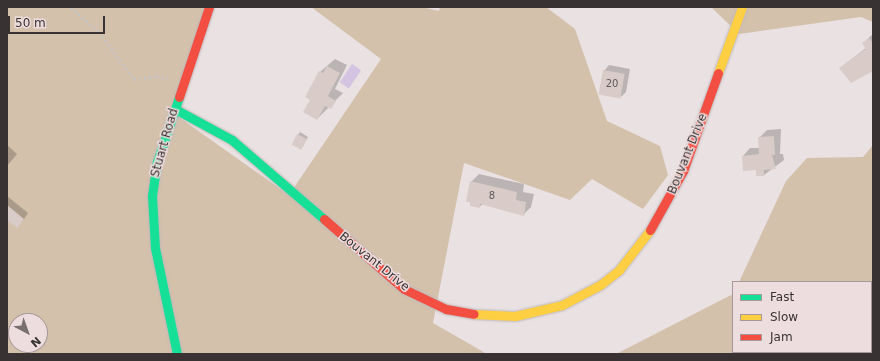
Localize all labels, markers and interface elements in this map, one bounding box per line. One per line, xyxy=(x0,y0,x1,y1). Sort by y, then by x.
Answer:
scale bar xyxy=(10,8,107,34)
text: 50 m xyxy=(15,16,46,30)
house number: 20 xyxy=(606,78,618,90)
street label: Stuart Road xyxy=(148,107,182,179)
street label: Bouvant Drive xyxy=(665,112,711,196)
house number: 8 xyxy=(489,190,495,202)
street label: Bouvant Drive xyxy=(336,229,412,295)
legend xyxy=(732,281,872,353)
text: Fast xyxy=(770,290,794,304)
text: Slow xyxy=(770,310,798,324)
north arrow xyxy=(8,313,48,353)
text: Jam xyxy=(770,330,793,344)
text: N xyxy=(28,334,43,350)

